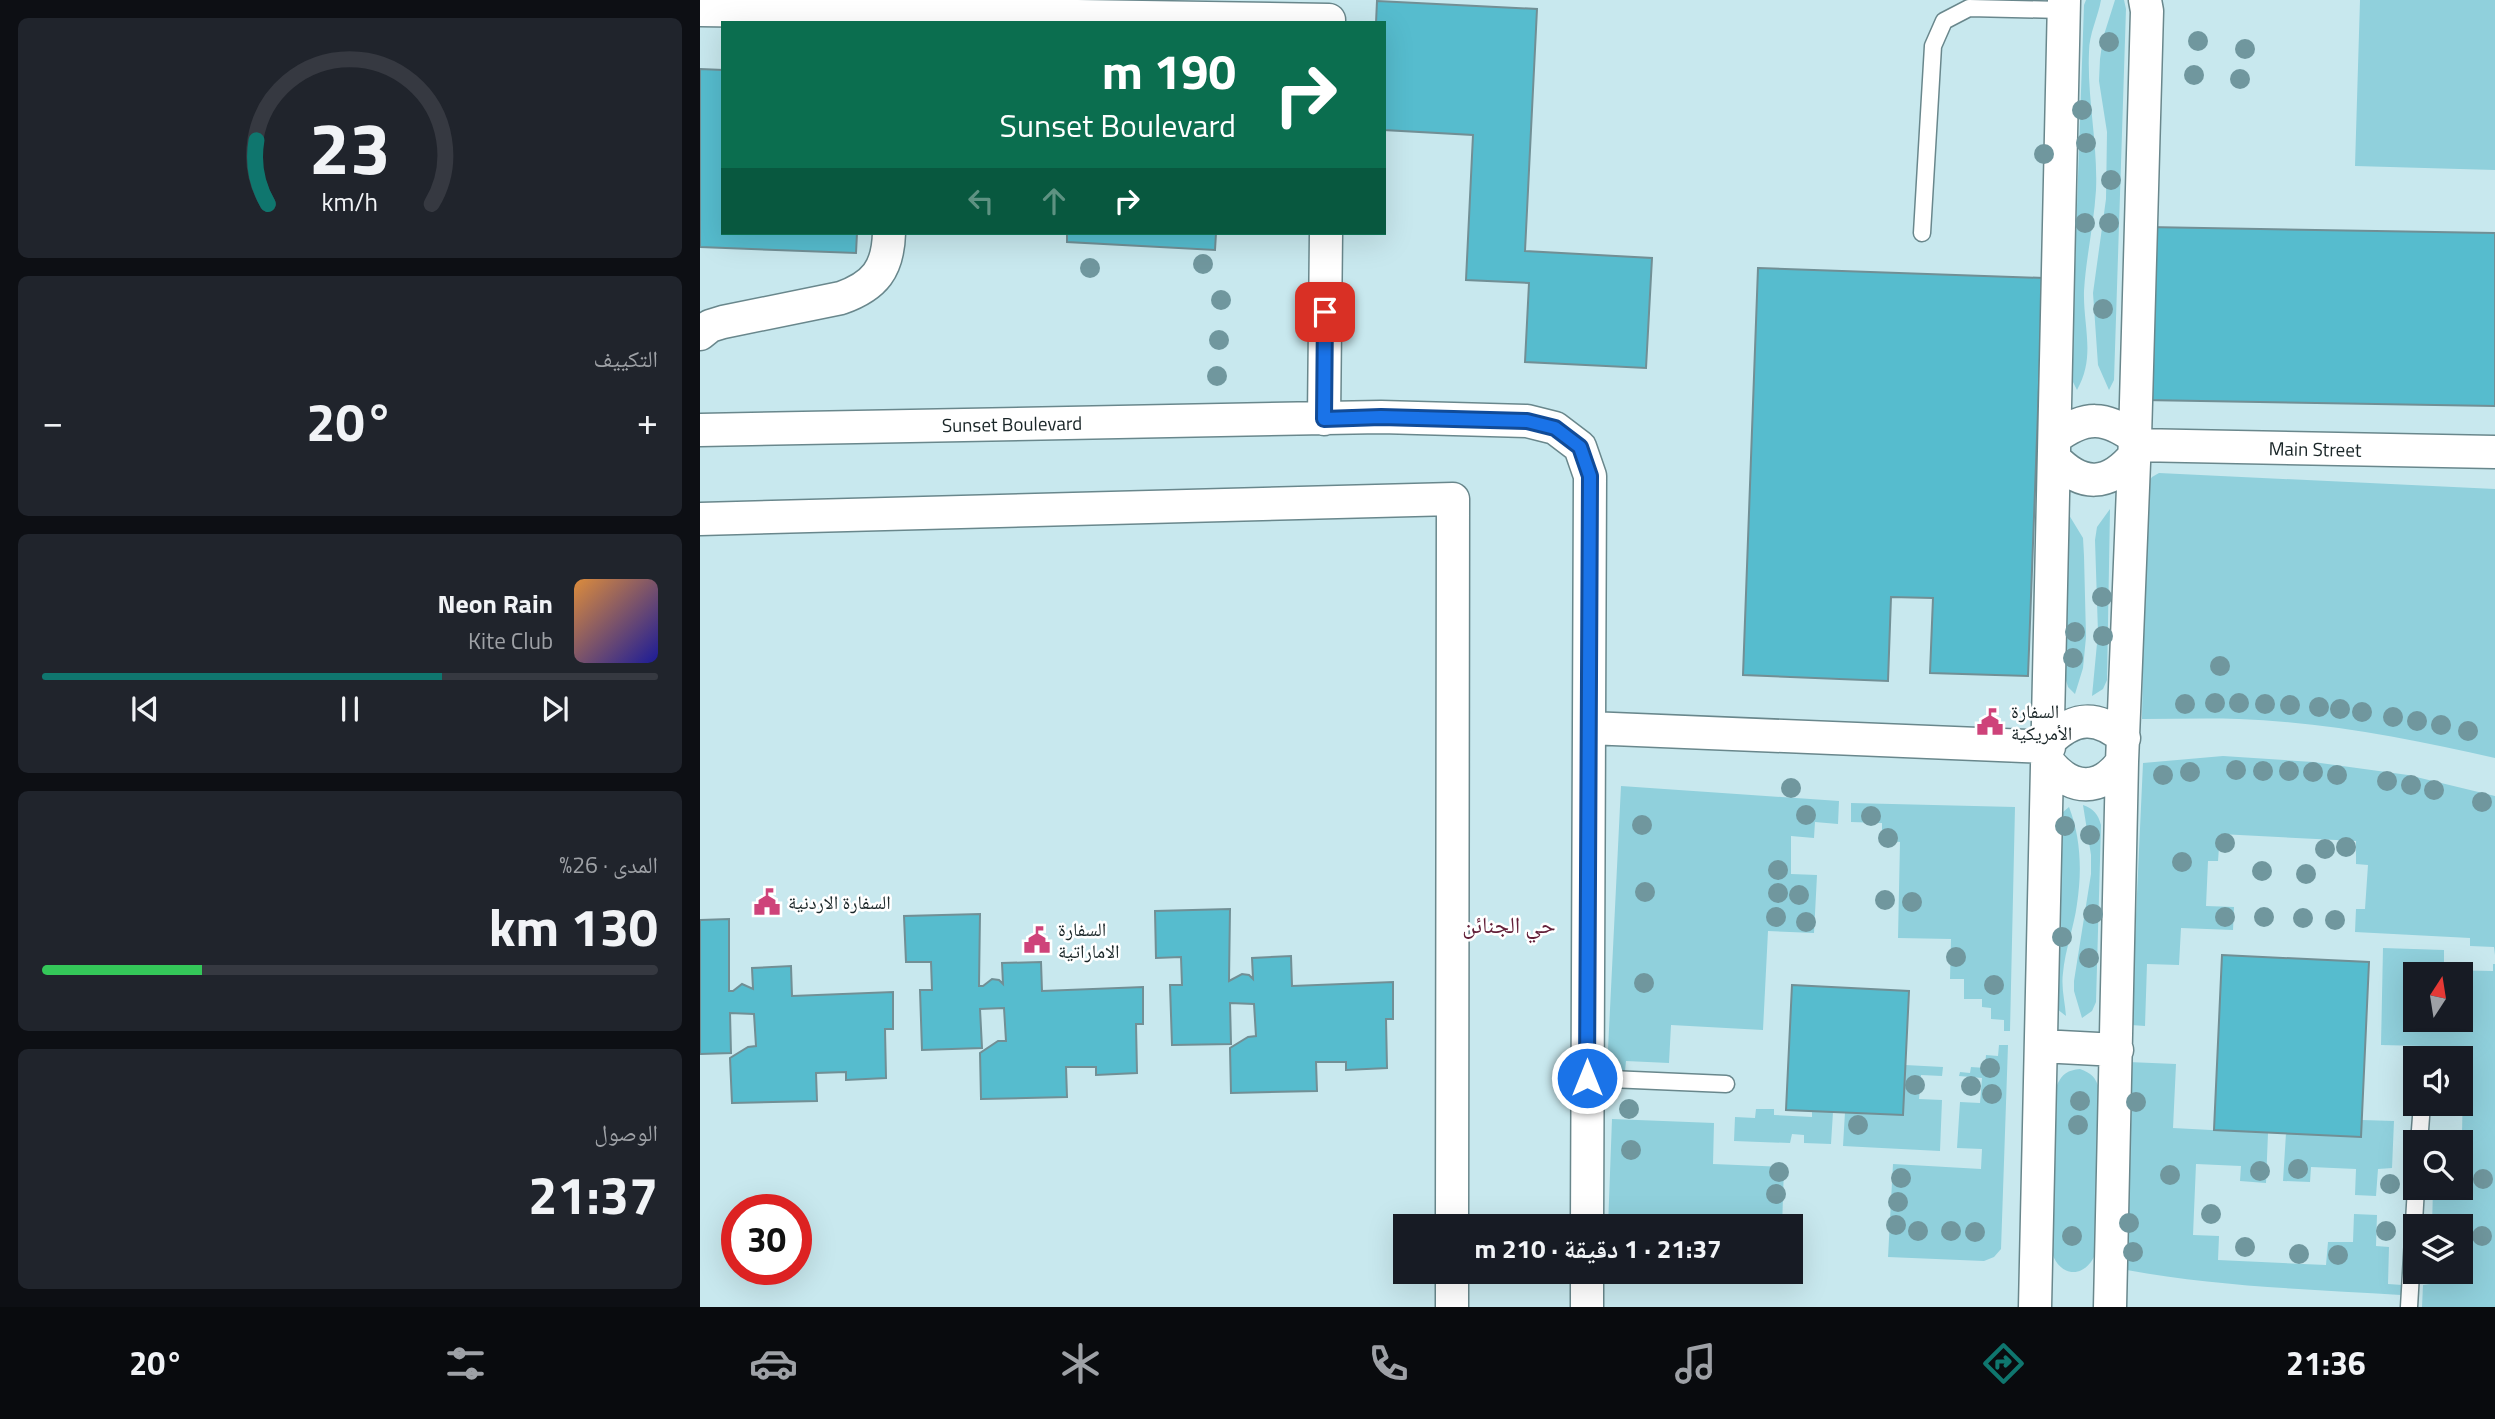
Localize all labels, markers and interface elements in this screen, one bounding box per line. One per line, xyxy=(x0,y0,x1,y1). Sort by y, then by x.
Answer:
text: 190 m xyxy=(1102,33,1236,108)
icon: right xyxy=(1260,49,1351,140)
text: 23 xyxy=(309,92,391,202)
text: Sunset Boulevard xyxy=(1000,101,1236,149)
icon: left xyxy=(962,182,1000,220)
icon: ahead xyxy=(1035,182,1073,220)
icon: right xyxy=(1108,182,1146,220)
text: km/h xyxy=(322,183,378,221)
pin xyxy=(1295,282,1355,342)
icon: arrive xyxy=(1306,293,1344,331)
text: التكييف xyxy=(593,341,658,376)
text: 20° xyxy=(306,382,394,461)
text: − xyxy=(42,392,63,450)
text: + xyxy=(637,392,658,450)
street label: Sunset Boulevard xyxy=(942,408,1082,439)
street label: Main Street xyxy=(2268,433,2362,464)
text: Neon Rain xyxy=(438,584,553,623)
text: Kite Club xyxy=(468,623,553,658)
icon: previous xyxy=(126,690,164,728)
icon: pause xyxy=(331,690,369,728)
icon: next xyxy=(536,690,574,728)
place label: السفارة الأمريكية xyxy=(2011,696,2072,747)
public building icon: السفارة الأمريكية xyxy=(1975,707,2005,737)
text: المدى · 26% xyxy=(559,847,658,882)
text: 130 km xyxy=(489,887,658,966)
public building icon: السفارة الاردنية xyxy=(752,887,782,917)
place label: السفارة الاردنية xyxy=(788,887,891,916)
district label: حي الجنائن xyxy=(1462,907,1556,944)
place label: السفارة الاماراتية xyxy=(1058,914,1120,965)
public building icon: السفارة الاماراتية xyxy=(1022,925,1052,955)
north arrow xyxy=(2403,962,2473,1032)
map controls xyxy=(2403,962,2473,1284)
position arrow xyxy=(1550,1041,1624,1115)
button: sound xyxy=(2403,1046,2473,1116)
text: الوصول xyxy=(594,1115,658,1150)
button: search xyxy=(2403,1130,2473,1200)
text: 21:37 xyxy=(528,1155,658,1234)
speed limit sign: 30 xyxy=(721,1194,812,1285)
button: layers xyxy=(2403,1214,2473,1284)
text: 21:37 · 1 دقيقة · 210 m xyxy=(1474,1229,1722,1268)
text: 20° xyxy=(129,1339,183,1387)
icon: filters xyxy=(441,1339,490,1388)
icon: car xyxy=(749,1339,798,1388)
icon: climate xyxy=(1056,1339,1105,1388)
icon: phone xyxy=(1364,1339,1413,1388)
icon: music xyxy=(1671,1339,1720,1388)
icon: directions xyxy=(1979,1339,2028,1388)
text: 21:36 xyxy=(2286,1339,2366,1387)

